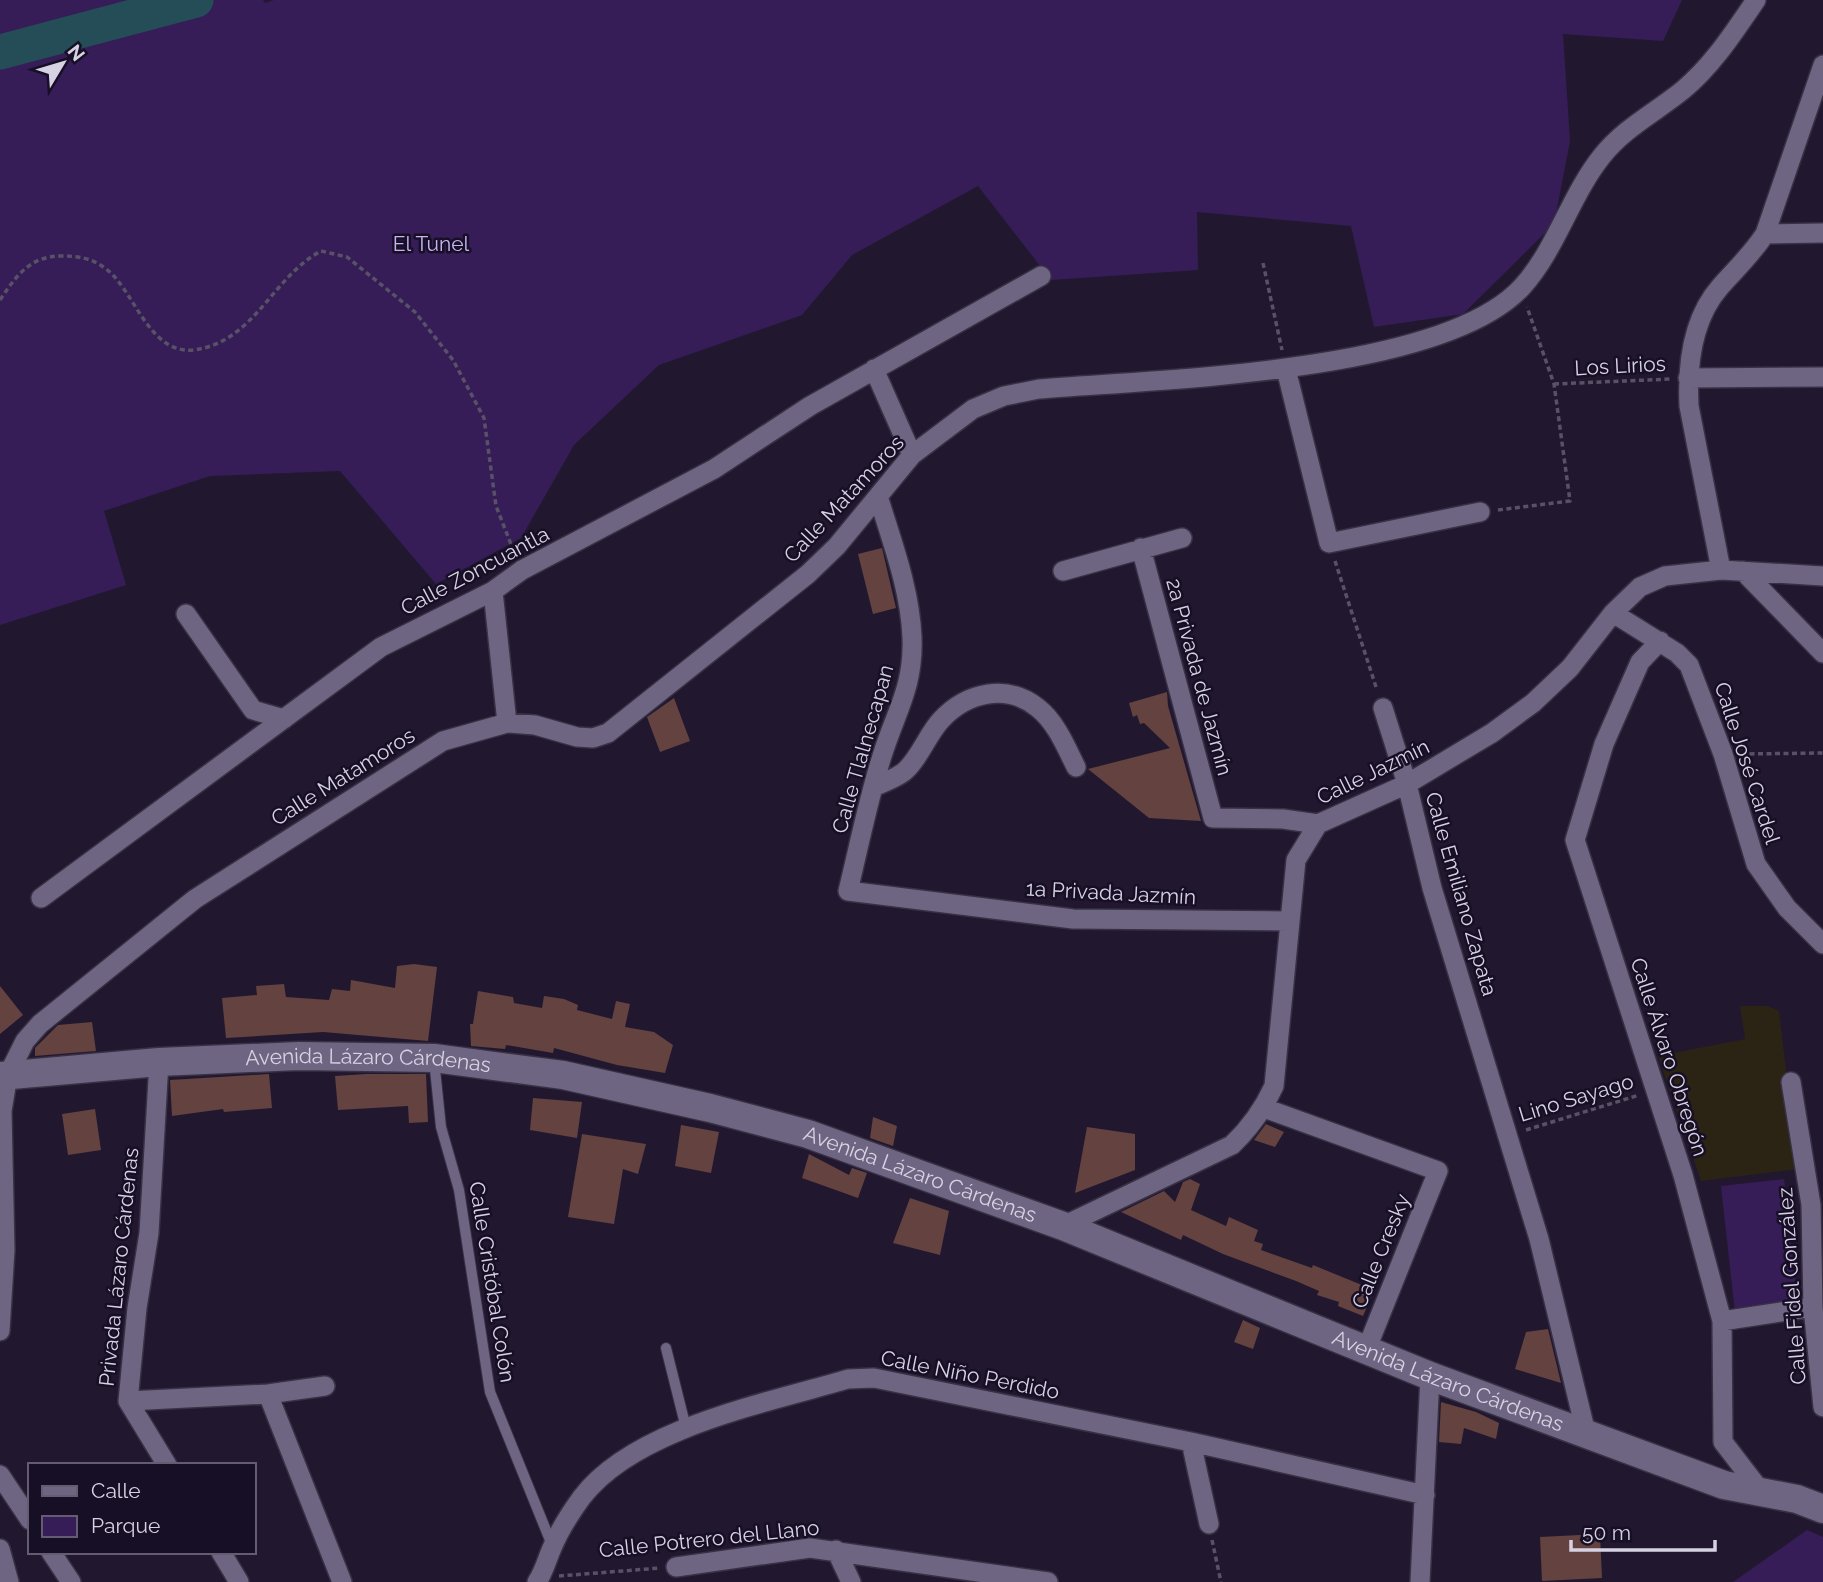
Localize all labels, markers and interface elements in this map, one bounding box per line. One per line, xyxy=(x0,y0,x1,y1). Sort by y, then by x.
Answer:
north arrow xyxy=(28,28,98,98)
text: N xyxy=(63,40,90,65)
park label: El Tunel xyxy=(393,231,469,256)
street label: Los Lirios xyxy=(1574,351,1666,380)
street label: Calle Matamoros xyxy=(778,430,909,567)
street label: Calle Zoncuantla xyxy=(396,521,553,620)
street label: 2a Privada de Jazmín xyxy=(1161,576,1238,778)
street label: Calle Tlalnecapan xyxy=(826,662,899,836)
street label: Calle José Cardel xyxy=(1710,679,1786,847)
street label: Calle Matamoros xyxy=(266,722,419,831)
street label: Calle Jazmín xyxy=(1312,734,1433,810)
street label: Calle Emiliano Zapata xyxy=(1420,789,1503,999)
street label: 1a Privada Jazmín xyxy=(1025,876,1197,909)
street label: Calle Álvaro Obregón xyxy=(1626,955,1713,1159)
street label: Avenida Lázaro Cárdenas xyxy=(245,1043,492,1077)
street label: Lino Sayago xyxy=(1515,1068,1636,1127)
street label: Avenida Lázaro Cárdenas xyxy=(800,1120,1040,1227)
street label: Privada Lázaro Cárdenas xyxy=(94,1146,143,1387)
street label: Calle Cristóbal Colón xyxy=(464,1180,521,1384)
street label: Calle Fidel González xyxy=(1772,1187,1811,1385)
street label: Calle Cresky xyxy=(1346,1190,1415,1312)
street label: Avenida Lázaro Cárdenas xyxy=(1329,1324,1567,1436)
street label: Calle Niño Perdido xyxy=(879,1345,1061,1404)
legend xyxy=(28,1463,256,1554)
text: Calle xyxy=(91,1478,141,1503)
scale bar xyxy=(1571,1508,1714,1552)
text: Parque xyxy=(91,1513,160,1538)
street label: Calle Potrero del Llano xyxy=(598,1515,820,1563)
text: 50 m xyxy=(1582,1520,1631,1545)

